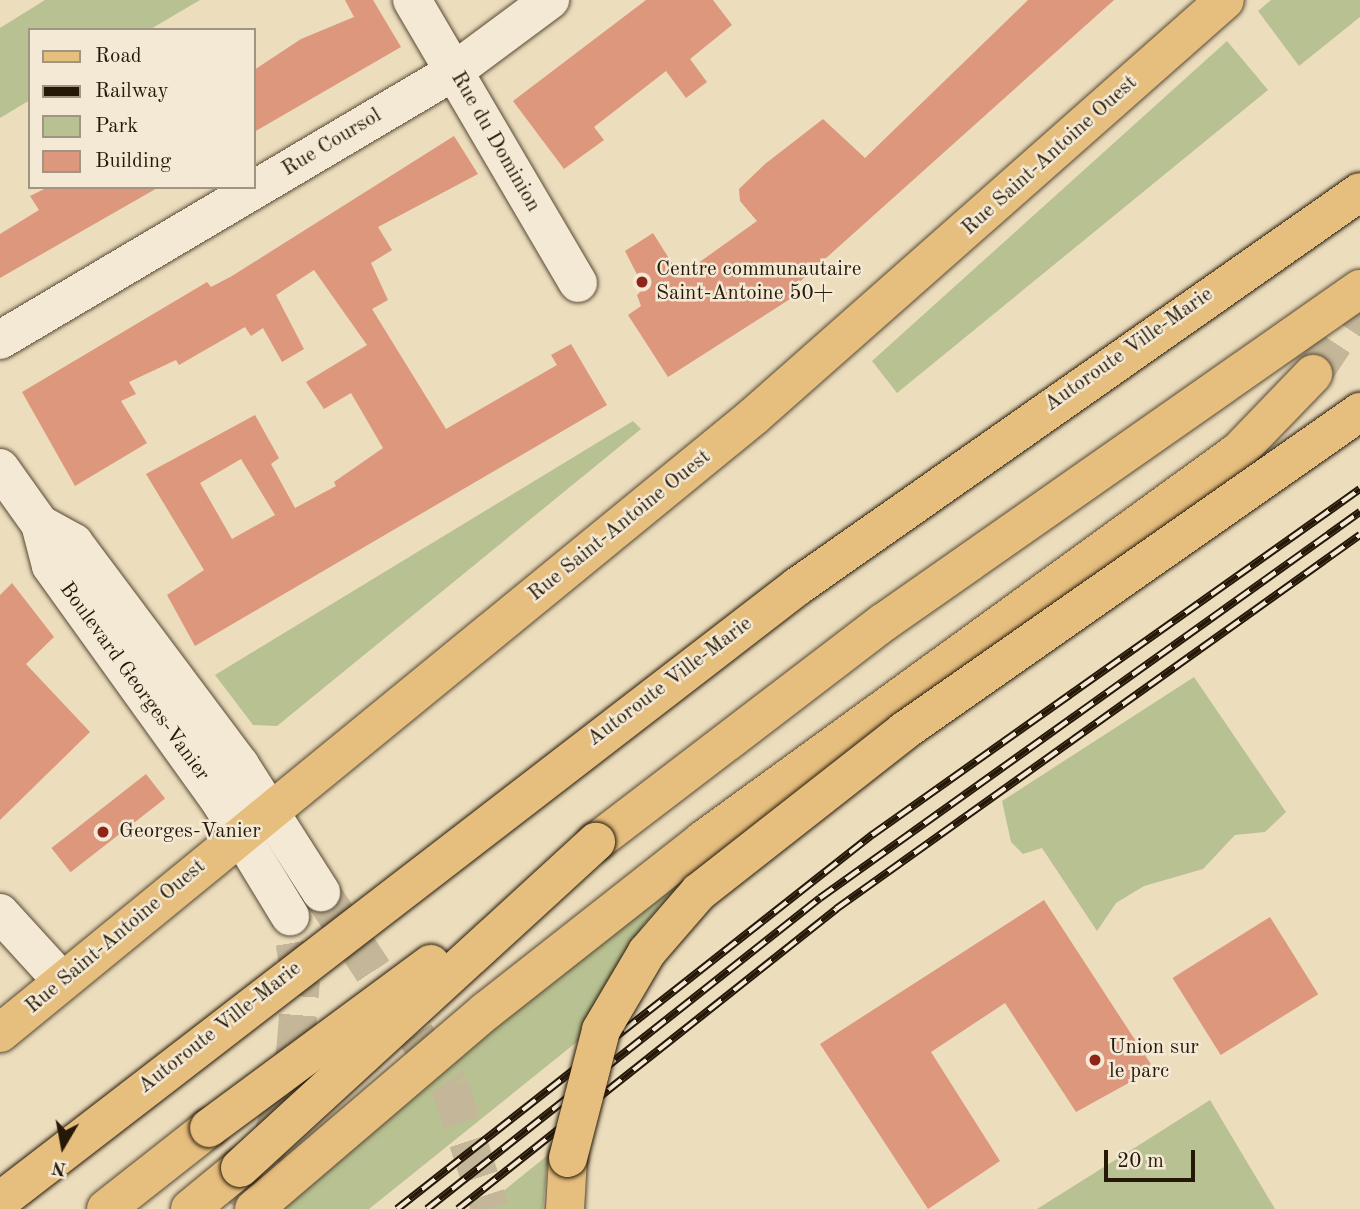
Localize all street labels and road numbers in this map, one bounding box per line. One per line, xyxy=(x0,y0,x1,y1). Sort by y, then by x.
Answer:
street label: Rue du Dominion xyxy=(445,67,545,217)
street label: Rue Saint-Antoine Ouest xyxy=(957,71,1143,241)
street label: Rue Coursol xyxy=(278,104,386,182)
street label: Autoroute Ville-Marie xyxy=(1040,282,1218,418)
street label: Rue Saint-Antoine Ouest xyxy=(524,445,716,607)
street label: Boulevard Georges-Vanier xyxy=(53,578,215,786)
street label: Autoroute Ville-Marie xyxy=(583,612,757,752)
street label: Rue Saint-Antoine Ouest xyxy=(21,854,211,1020)
street label: Autoroute Ville-Marie xyxy=(134,957,306,1099)

